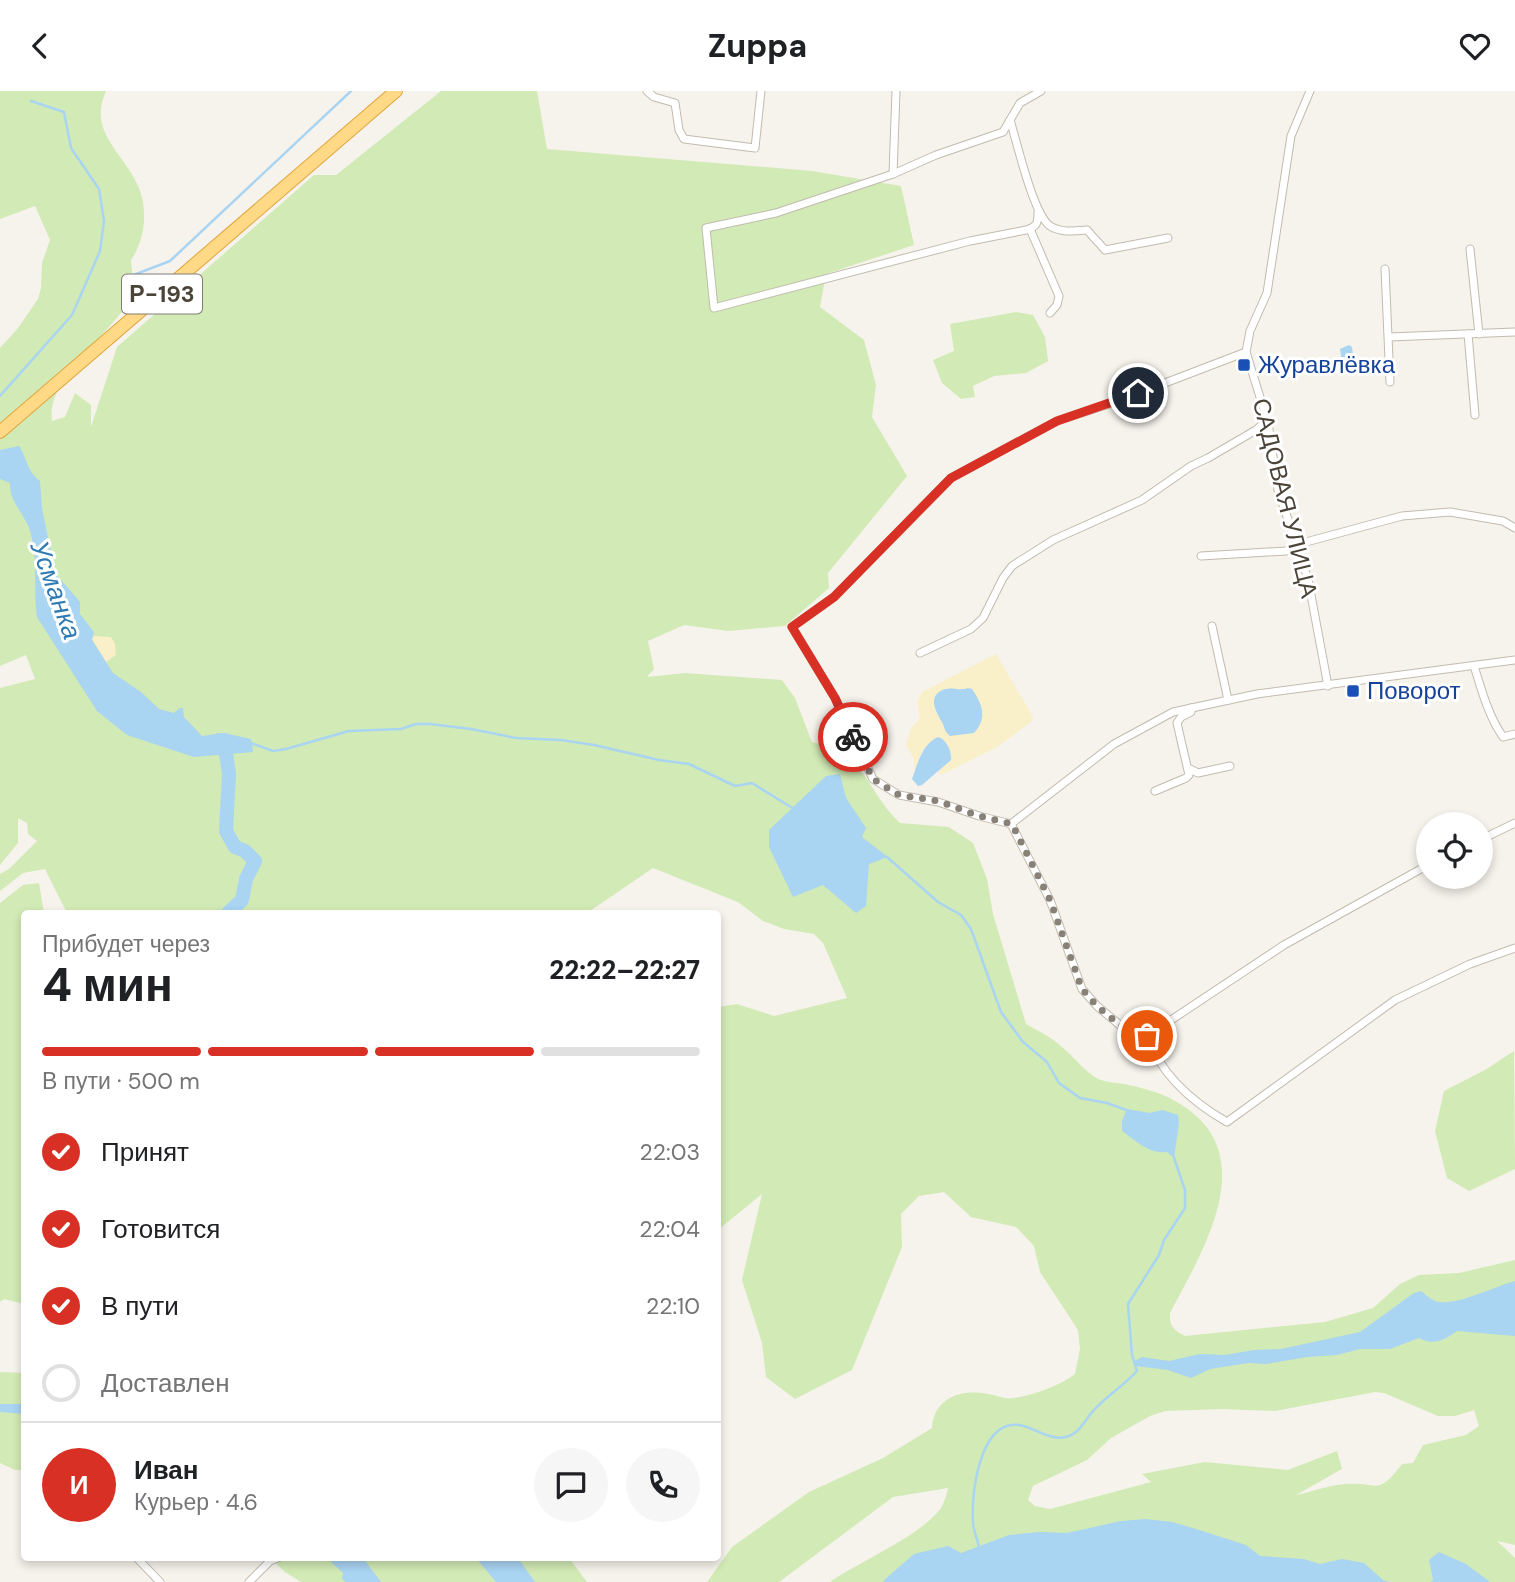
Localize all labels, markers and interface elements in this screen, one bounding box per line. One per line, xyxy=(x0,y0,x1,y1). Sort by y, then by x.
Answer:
text: Zuppa xyxy=(708,25,807,67)
icon: back xyxy=(21,27,59,65)
icon: heart xyxy=(1456,27,1494,65)
road number: Р-193 xyxy=(122,275,202,313)
place label: Журавлёвка xyxy=(1258,349,1396,380)
marker: Журавлёвка xyxy=(1236,357,1252,373)
pin xyxy=(1108,363,1168,423)
icon: home xyxy=(1119,374,1157,412)
street label: САДОВАЯ УЛИЦА xyxy=(1246,395,1325,601)
water label: Усманка xyxy=(22,535,89,644)
place label: Поворот xyxy=(1367,675,1461,706)
marker: Поворот xyxy=(1345,683,1361,699)
courier xyxy=(818,702,888,772)
icon: bike xyxy=(834,718,872,756)
map controls xyxy=(1416,812,1493,889)
button: locate xyxy=(1416,812,1493,889)
text: Прибудет через xyxy=(42,929,210,959)
text: 22:22–22:27 xyxy=(549,953,700,987)
text: 4 мин xyxy=(42,955,173,1015)
pin xyxy=(1117,1006,1177,1066)
icon: bag xyxy=(1128,1017,1166,1055)
text: В пути · 500 m xyxy=(42,1066,200,1096)
icon: check xyxy=(42,1133,80,1171)
text: Принят xyxy=(101,1135,189,1169)
text: 22:03 xyxy=(640,1137,700,1167)
icon: check xyxy=(42,1210,80,1248)
text: Готовится xyxy=(101,1212,220,1246)
text: 22:04 xyxy=(639,1214,700,1244)
icon: check xyxy=(42,1287,80,1325)
text: В пути xyxy=(101,1289,179,1323)
text: 22:10 xyxy=(646,1291,700,1321)
text: Доставлен xyxy=(101,1366,230,1400)
button: chat xyxy=(534,1448,608,1522)
button: phone xyxy=(626,1448,700,1522)
text: Иван xyxy=(134,1453,199,1487)
text: И xyxy=(70,1468,88,1502)
text: Курьер · 4.6 xyxy=(134,1487,258,1517)

